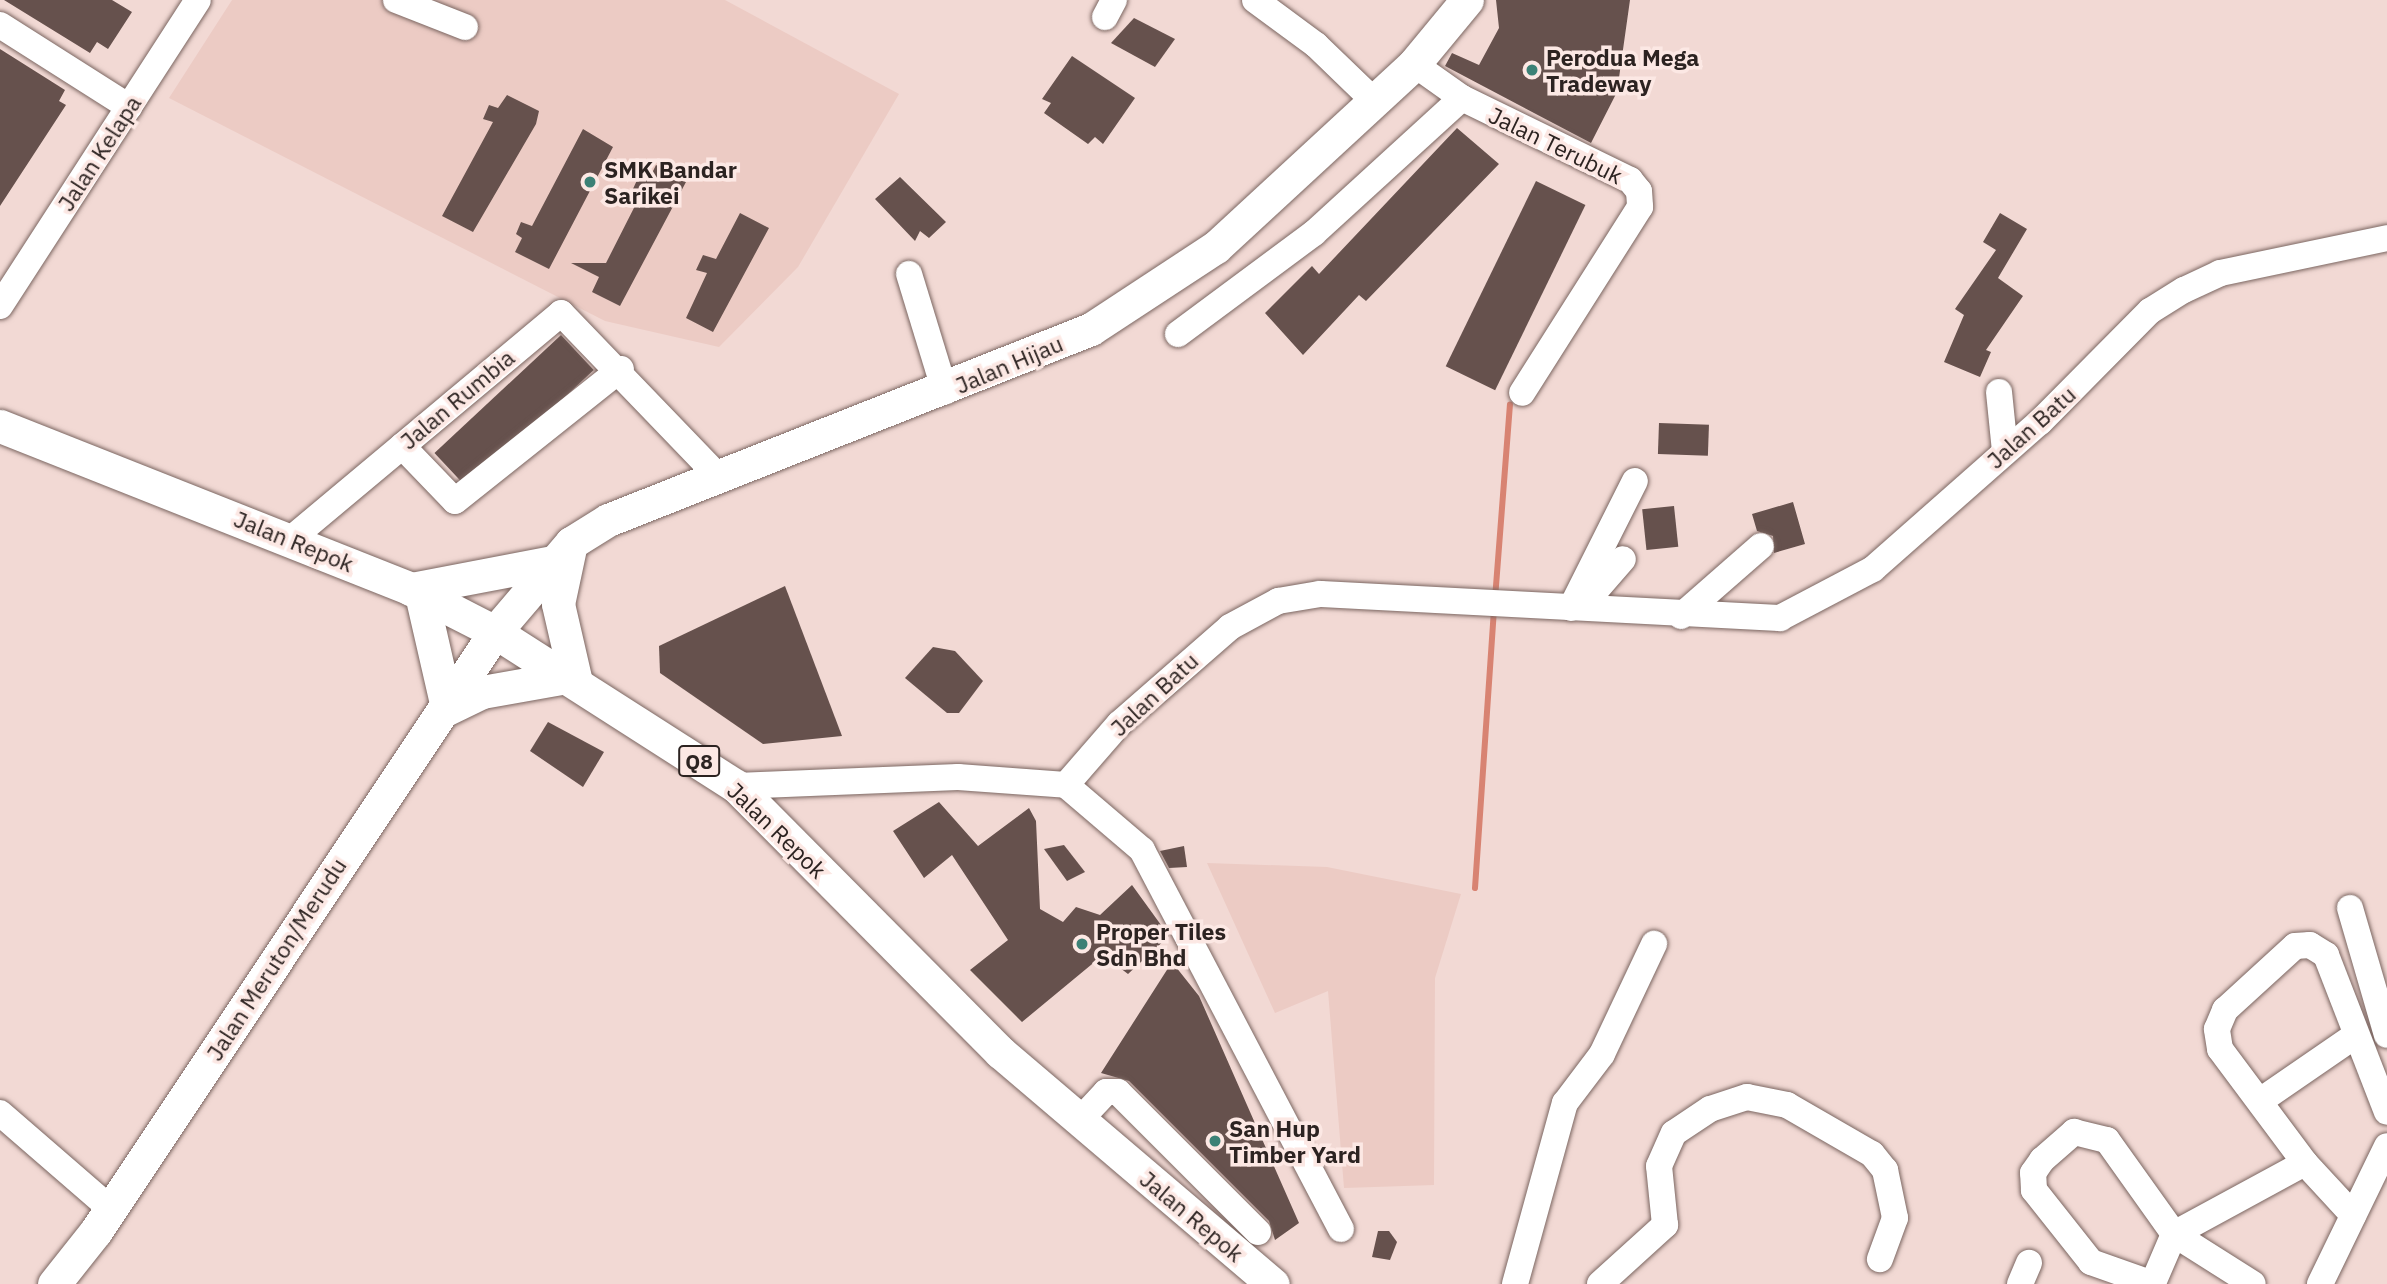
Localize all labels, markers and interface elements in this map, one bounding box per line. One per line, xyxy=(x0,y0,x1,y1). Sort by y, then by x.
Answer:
place label: Perodua Mega Tradeway xyxy=(1546,43,1699,97)
marker: Perodua Mega Tradeway xyxy=(1524,62,1540,78)
street label: Jalan Kelapa xyxy=(52,90,146,216)
street label: Jalan Terubuk xyxy=(1485,101,1627,189)
place label: SMK Bandar Sarikei xyxy=(604,155,737,209)
marker: SMK Bandar Sarikei xyxy=(582,174,598,190)
street label: Jalan Hijau xyxy=(951,329,1067,399)
street label: Jalan Rumbia xyxy=(394,343,520,455)
street label: Jalan Batu xyxy=(1981,380,2081,474)
street label: Jalan Repok xyxy=(230,505,358,577)
street label: Jalan Batu xyxy=(1105,647,1203,741)
road number: Q8 xyxy=(678,744,720,778)
street label: Jalan Repok xyxy=(722,776,832,884)
street label: Jalan Meruton/Merudu xyxy=(200,853,352,1065)
place label: Proper Tiles Sdn Bhd xyxy=(1096,917,1226,971)
marker: Proper Tiles Sdn Bhd xyxy=(1074,936,1090,952)
place label: San Hup Timber Yard xyxy=(1229,1114,1361,1168)
marker: San Hup Timber Yard xyxy=(1207,1133,1223,1149)
street label: Jalan Repok xyxy=(1135,1165,1249,1267)

